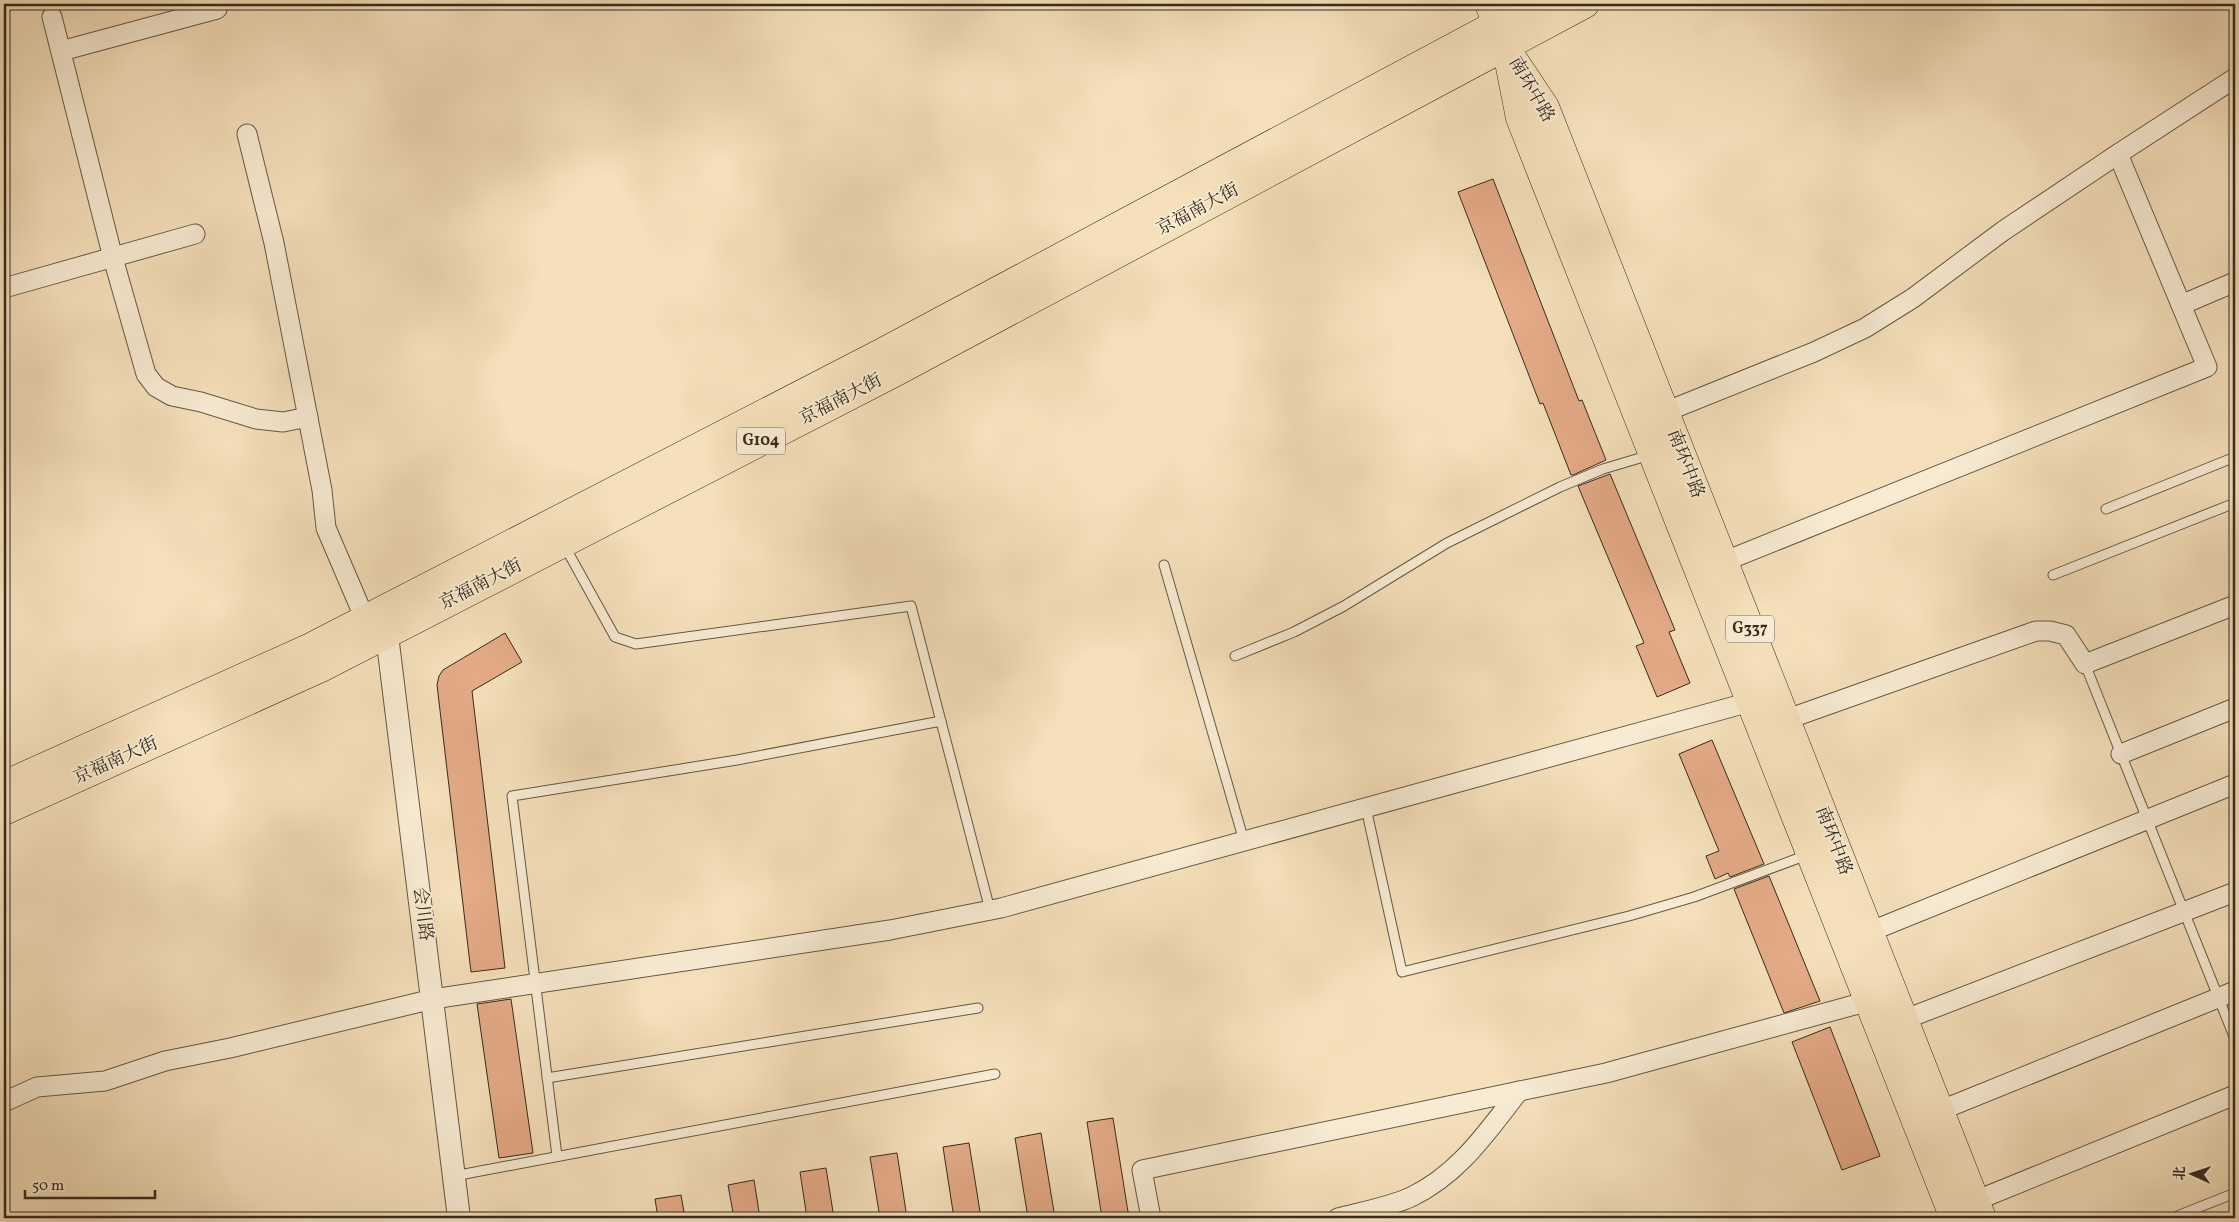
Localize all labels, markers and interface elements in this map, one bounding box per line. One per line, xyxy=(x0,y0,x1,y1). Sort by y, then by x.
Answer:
street label: 南环中路 xyxy=(1502,53,1560,127)
street label: 京福南大街 xyxy=(1152,178,1244,242)
street label: 京福南大街 xyxy=(795,368,887,432)
street label: 南环中路 xyxy=(1660,426,1710,502)
road number: G104 xyxy=(737,428,785,454)
street label: 京福南大街 xyxy=(435,553,527,617)
road number: G337 xyxy=(1726,616,1774,642)
street label: 京福南大街 xyxy=(70,731,162,791)
street label: 南环中路 xyxy=(1808,803,1858,879)
street label: 会川路 xyxy=(406,886,438,942)
north arrow xyxy=(2166,1150,2216,1200)
text: 北 xyxy=(2171,1166,2190,1181)
scale bar xyxy=(25,1167,155,1199)
text: 50 m xyxy=(32,1176,64,1197)

